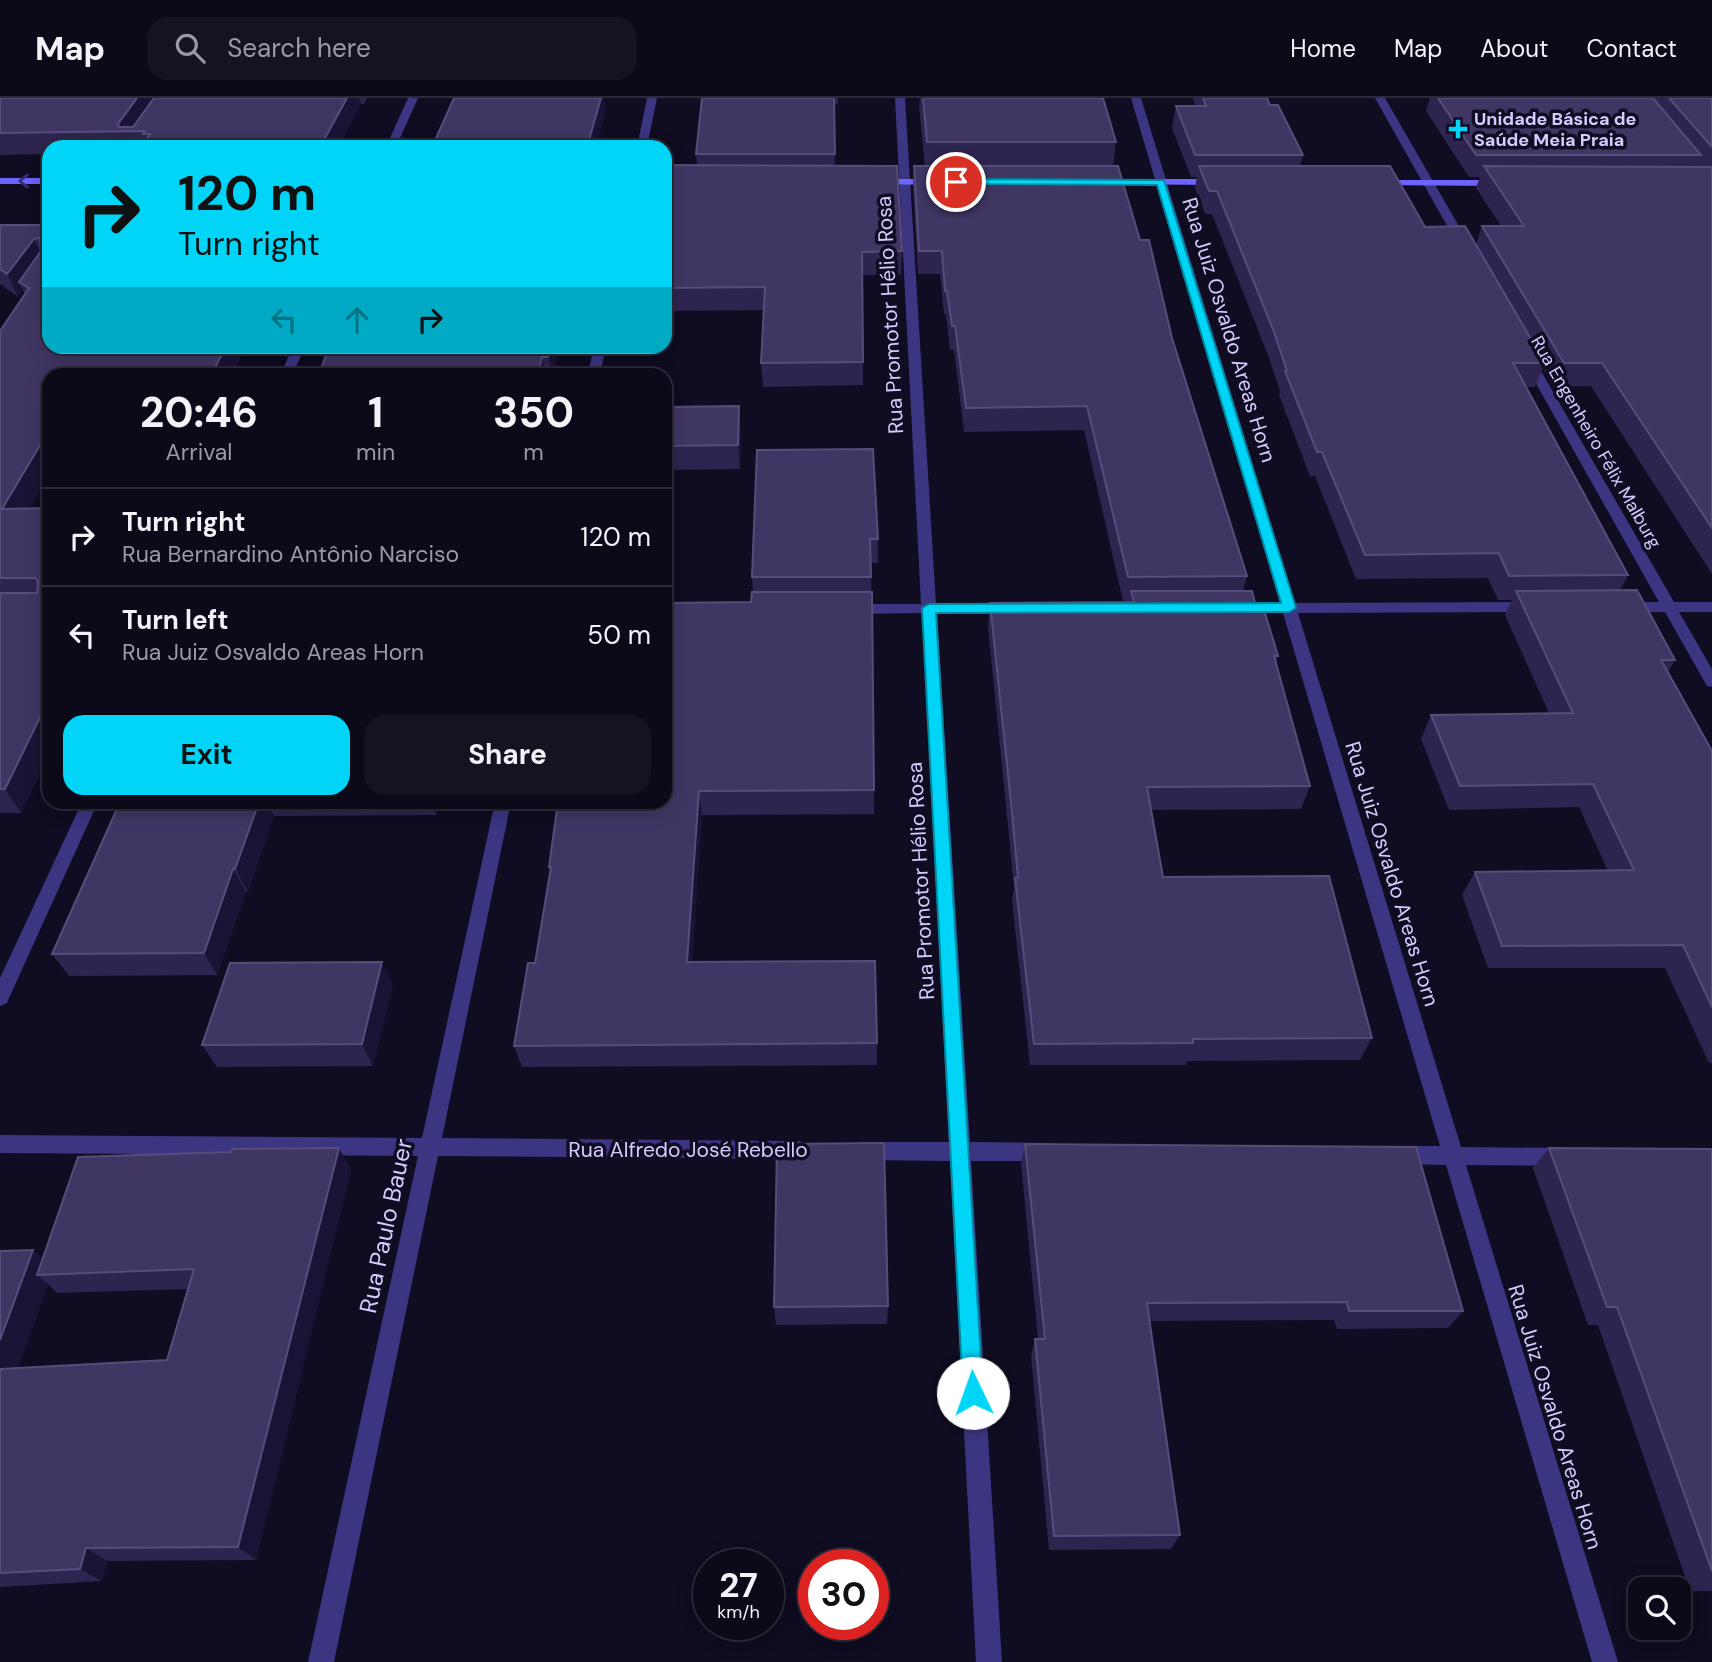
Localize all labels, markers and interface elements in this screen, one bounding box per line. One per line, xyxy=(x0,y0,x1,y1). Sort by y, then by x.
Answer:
search box xyxy=(147,17,637,80)
text: Map xyxy=(35,27,105,70)
icon: search xyxy=(171,29,209,67)
text: Search here xyxy=(227,31,371,65)
text: Home xyxy=(1290,33,1356,64)
text: Map xyxy=(1394,33,1442,64)
text: About xyxy=(1480,33,1549,64)
text: Contact xyxy=(1587,33,1677,64)
place label: Unidade Básica de Saúde Meia Praia xyxy=(1474,107,1637,152)
marker: Unidade Básica de Saúde Meia Praia xyxy=(1448,119,1468,139)
pin xyxy=(926,152,986,212)
text: 120 m xyxy=(178,161,316,225)
icon: arrive xyxy=(937,163,975,201)
icon: right xyxy=(63,168,154,259)
one-way arrow xyxy=(19,173,29,189)
street label: Rua Juiz Osvaldo Areas Horn xyxy=(1175,194,1283,466)
street label: Rua Promotor Hélio Rosa xyxy=(870,195,910,435)
text: Turn right xyxy=(178,223,320,265)
icon: left xyxy=(265,301,303,339)
icon: ahead xyxy=(338,301,376,339)
icon: right xyxy=(411,301,449,339)
street label: Rua Engenheiro Félix Malburg xyxy=(1525,331,1667,553)
text: 20:46 xyxy=(140,385,258,440)
text: 1 xyxy=(368,385,383,440)
text: 350 xyxy=(493,385,574,440)
text: Arrival xyxy=(165,437,232,467)
text: min xyxy=(356,437,395,467)
text: m xyxy=(523,437,544,467)
text: Turn right xyxy=(122,505,246,539)
icon: right xyxy=(63,518,101,556)
text: 120 m xyxy=(580,520,651,554)
text: Rua Bernardino Antônio Narciso xyxy=(122,539,459,569)
text: Turn left xyxy=(122,603,229,637)
icon: left xyxy=(63,616,101,654)
text: 50 m xyxy=(587,618,651,652)
text: Rua Juiz Osvaldo Areas Horn xyxy=(122,637,424,667)
button: Exit xyxy=(63,715,350,795)
button: Share xyxy=(364,715,651,795)
street label: Rua Juiz Osvaldo Areas Horn xyxy=(1338,738,1446,1010)
street label: Rua Promotor Hélio Rosa xyxy=(901,761,941,1001)
street label: Rua Paulo Bauer xyxy=(352,1136,419,1316)
street label: Rua Alfredo José Rebello xyxy=(568,1136,808,1164)
street label: Rua Juiz Osvaldo Areas Horn xyxy=(1501,1281,1609,1553)
position arrow xyxy=(936,1356,1010,1430)
speed limit sign: 30 xyxy=(798,1549,889,1640)
text: 27 xyxy=(719,1562,758,1608)
map controls xyxy=(1628,1577,1691,1640)
button: search xyxy=(1628,1577,1691,1640)
text: km/h xyxy=(717,1600,760,1624)

